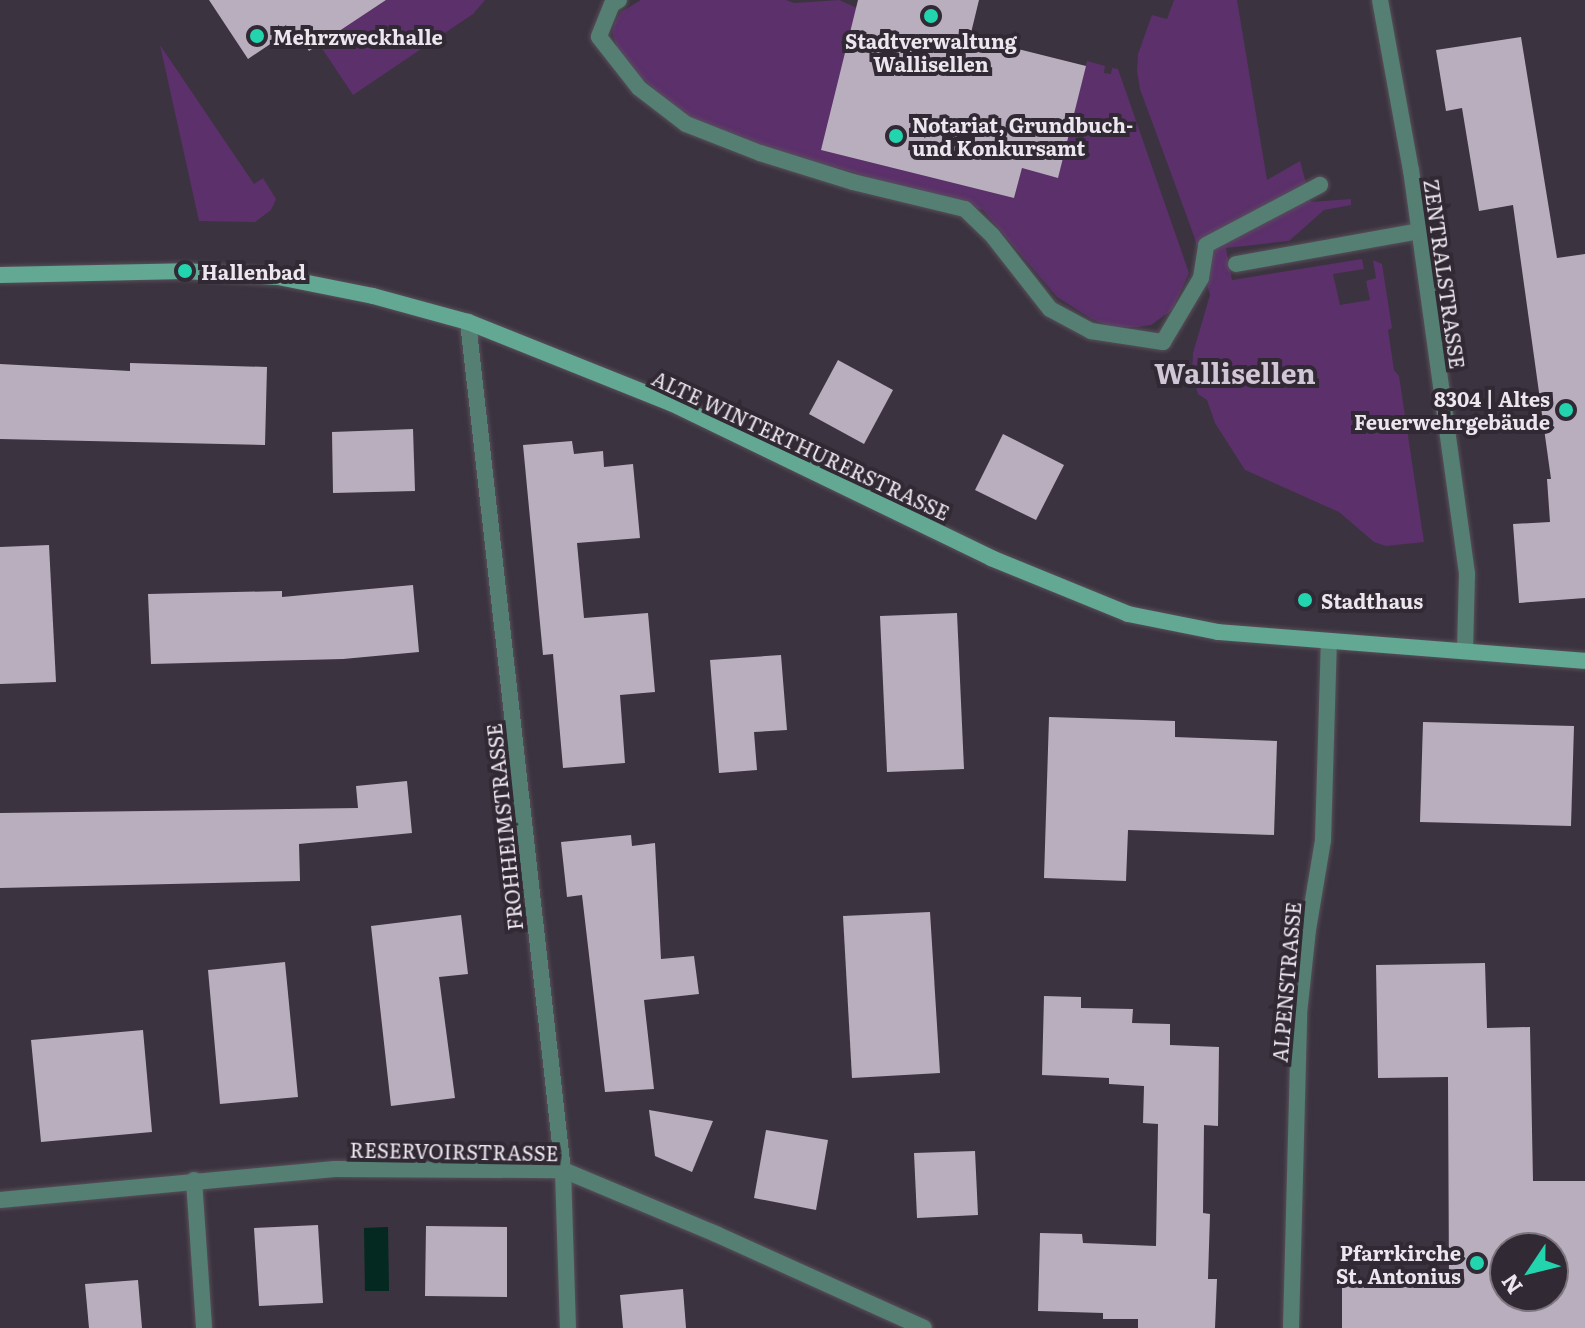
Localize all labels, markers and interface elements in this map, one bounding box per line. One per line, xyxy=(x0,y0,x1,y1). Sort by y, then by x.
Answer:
marker: Stadtverwaltung Wallisellen xyxy=(922,7,940,25)
place label: Mehrzweckhalle xyxy=(273,24,443,48)
marker: Mehrzweckhalle xyxy=(248,27,266,45)
place label: Stadtverwaltung Wallisellen xyxy=(845,28,1017,75)
place label: Notariat, Grundbuch- und Konkursamt xyxy=(912,112,1133,159)
marker: Notariat, Grundbuch- und Konkursamt xyxy=(887,127,905,145)
street label: ZENTRALSTRASSE xyxy=(1420,178,1470,370)
place label: Hallenbad xyxy=(201,259,306,283)
marker: Hallenbad xyxy=(176,262,194,280)
district label: Wallisellen xyxy=(1154,355,1316,389)
street label: ALTE WINTERTHURERSTRASSE xyxy=(649,365,953,525)
place label: 8304 | Altes Feuerwehrgebäude xyxy=(1354,386,1550,433)
marker: 8304 | Altes Feuerwehrgebäude xyxy=(1557,401,1575,419)
place label: Stadthaus xyxy=(1321,588,1423,612)
marker: Stadthaus xyxy=(1296,591,1314,609)
street label: FROHHEIMSTRASSE xyxy=(481,722,527,932)
street label: ALPENSTRASSE xyxy=(1267,901,1305,1063)
street label: RESERVOIRSTRASSE xyxy=(349,1137,559,1165)
north arrow xyxy=(1489,1232,1569,1312)
place label: Pfarrkirche St. Antonius xyxy=(1336,1240,1461,1287)
marker: Pfarrkirche St. Antonius xyxy=(1468,1254,1486,1272)
text: N xyxy=(1492,1268,1529,1302)

